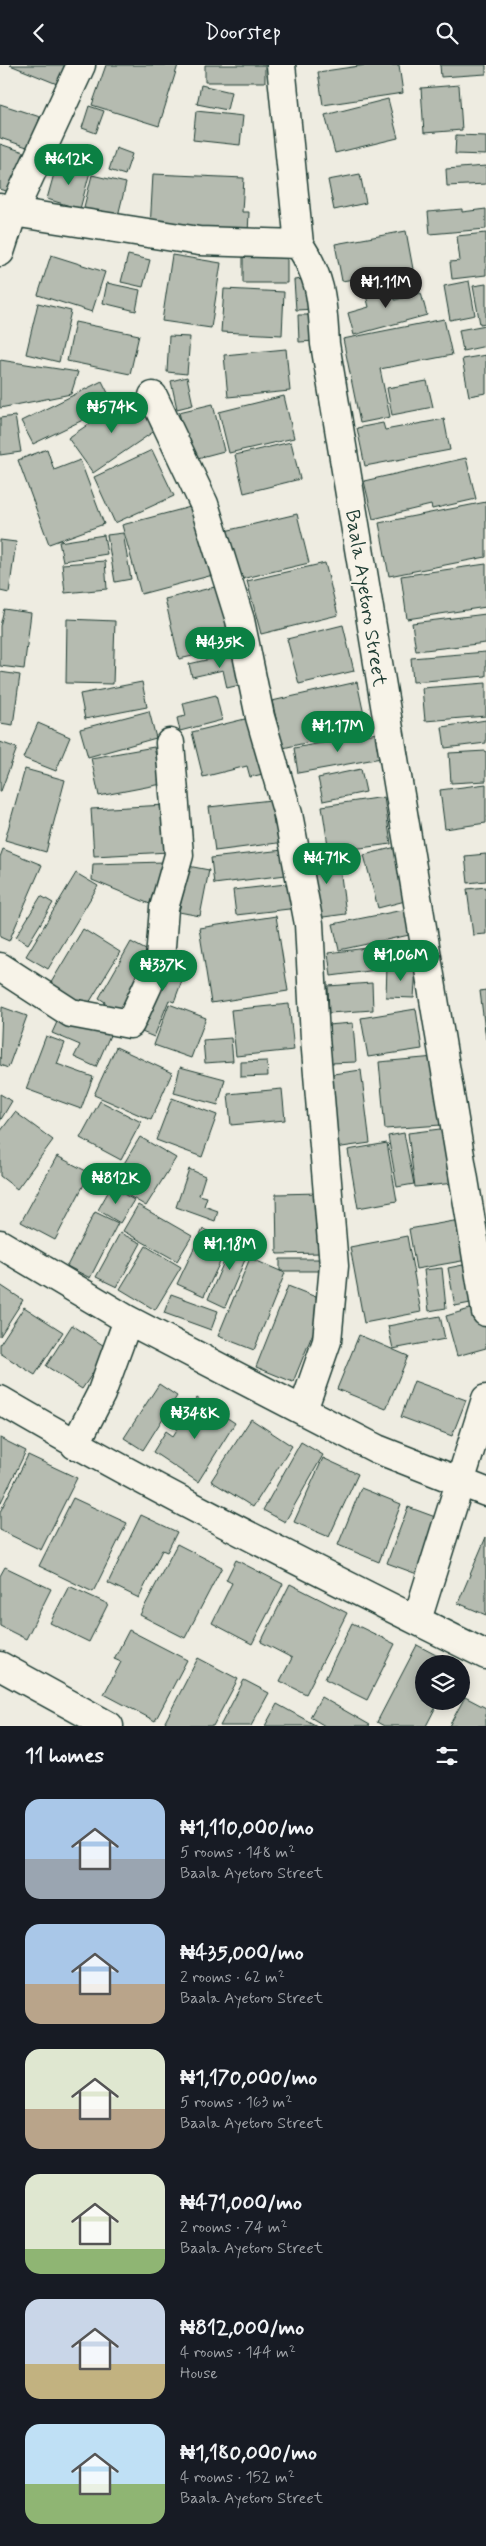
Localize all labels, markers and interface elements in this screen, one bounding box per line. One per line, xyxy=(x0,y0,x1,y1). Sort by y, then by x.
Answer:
icon: back xyxy=(25,19,53,47)
text: Doorstep xyxy=(205,19,281,47)
icon: search xyxy=(433,19,461,47)
pin: ₦612K xyxy=(34,143,104,186)
text: ₦612K xyxy=(45,149,93,170)
pin: ₦1.11M xyxy=(345,267,427,309)
text: ₦1.11M xyxy=(361,272,411,293)
pin: ₦574K xyxy=(77,391,147,434)
text: ₦574K xyxy=(87,397,137,418)
street label: Baala Ayetoro Street xyxy=(338,508,393,689)
pin: ₦435K xyxy=(185,627,255,669)
text: ₦435K xyxy=(196,632,244,653)
pin: ₦1.17M xyxy=(297,711,379,753)
text: ₦1.17M xyxy=(312,716,364,737)
pin: ₦471K xyxy=(292,843,362,885)
text: ₦471K xyxy=(304,848,350,869)
pin: ₦1.06M xyxy=(360,939,442,982)
text: ₦1.06M xyxy=(374,945,428,966)
pin: ₦337K xyxy=(128,949,198,992)
text: ₦337K xyxy=(140,955,186,976)
pin: ₦812K xyxy=(81,1163,151,1205)
text: ₦812K xyxy=(92,1168,140,1189)
pin: ₦1.18M xyxy=(189,1229,271,1271)
text: ₦1.18M xyxy=(204,1234,256,1255)
pin: ₦348K xyxy=(160,1397,230,1440)
text: ₦348K xyxy=(171,1403,219,1424)
map controls xyxy=(415,1655,470,1710)
button: layers xyxy=(415,1655,470,1710)
text: 11 homes xyxy=(25,1742,104,1770)
icon: filters xyxy=(433,1742,461,1770)
text: ₦1,110,000/mo xyxy=(180,1814,314,1842)
icon: home xyxy=(65,1819,125,1879)
text: 5 rooms · 148 m² xyxy=(180,1842,295,1863)
text: Baala Ayetoro Street xyxy=(180,1863,323,1884)
text: ₦435,000/mo xyxy=(180,1939,304,1967)
icon: home xyxy=(65,1944,125,2004)
text: 2 rooms · 62 m² xyxy=(180,1967,285,1988)
text: Baala Ayetoro Street xyxy=(180,1988,323,2009)
text: ₦1,170,000/mo xyxy=(180,2064,317,2092)
icon: home xyxy=(65,2069,125,2129)
text: 5 rooms · 163 m² xyxy=(180,2092,292,2113)
text: Baala Ayetoro Street xyxy=(180,2113,323,2134)
text: ₦471,000/mo xyxy=(180,2189,302,2217)
icon: home xyxy=(65,2194,125,2254)
text: 2 rooms · 74 m² xyxy=(180,2217,288,2238)
text: Baala Ayetoro Street xyxy=(180,2238,323,2259)
text: ₦812,000/mo xyxy=(180,2314,304,2342)
icon: home xyxy=(65,2319,125,2379)
text: 4 rooms · 144 m² xyxy=(180,2342,296,2363)
text: House xyxy=(180,2363,218,2384)
text: ₦1,180,000/mo xyxy=(180,2439,317,2467)
icon: home xyxy=(65,2444,125,2504)
text: 4 rooms · 152 m² xyxy=(180,2467,295,2488)
text: Baala Ayetoro Street xyxy=(180,2488,323,2509)

